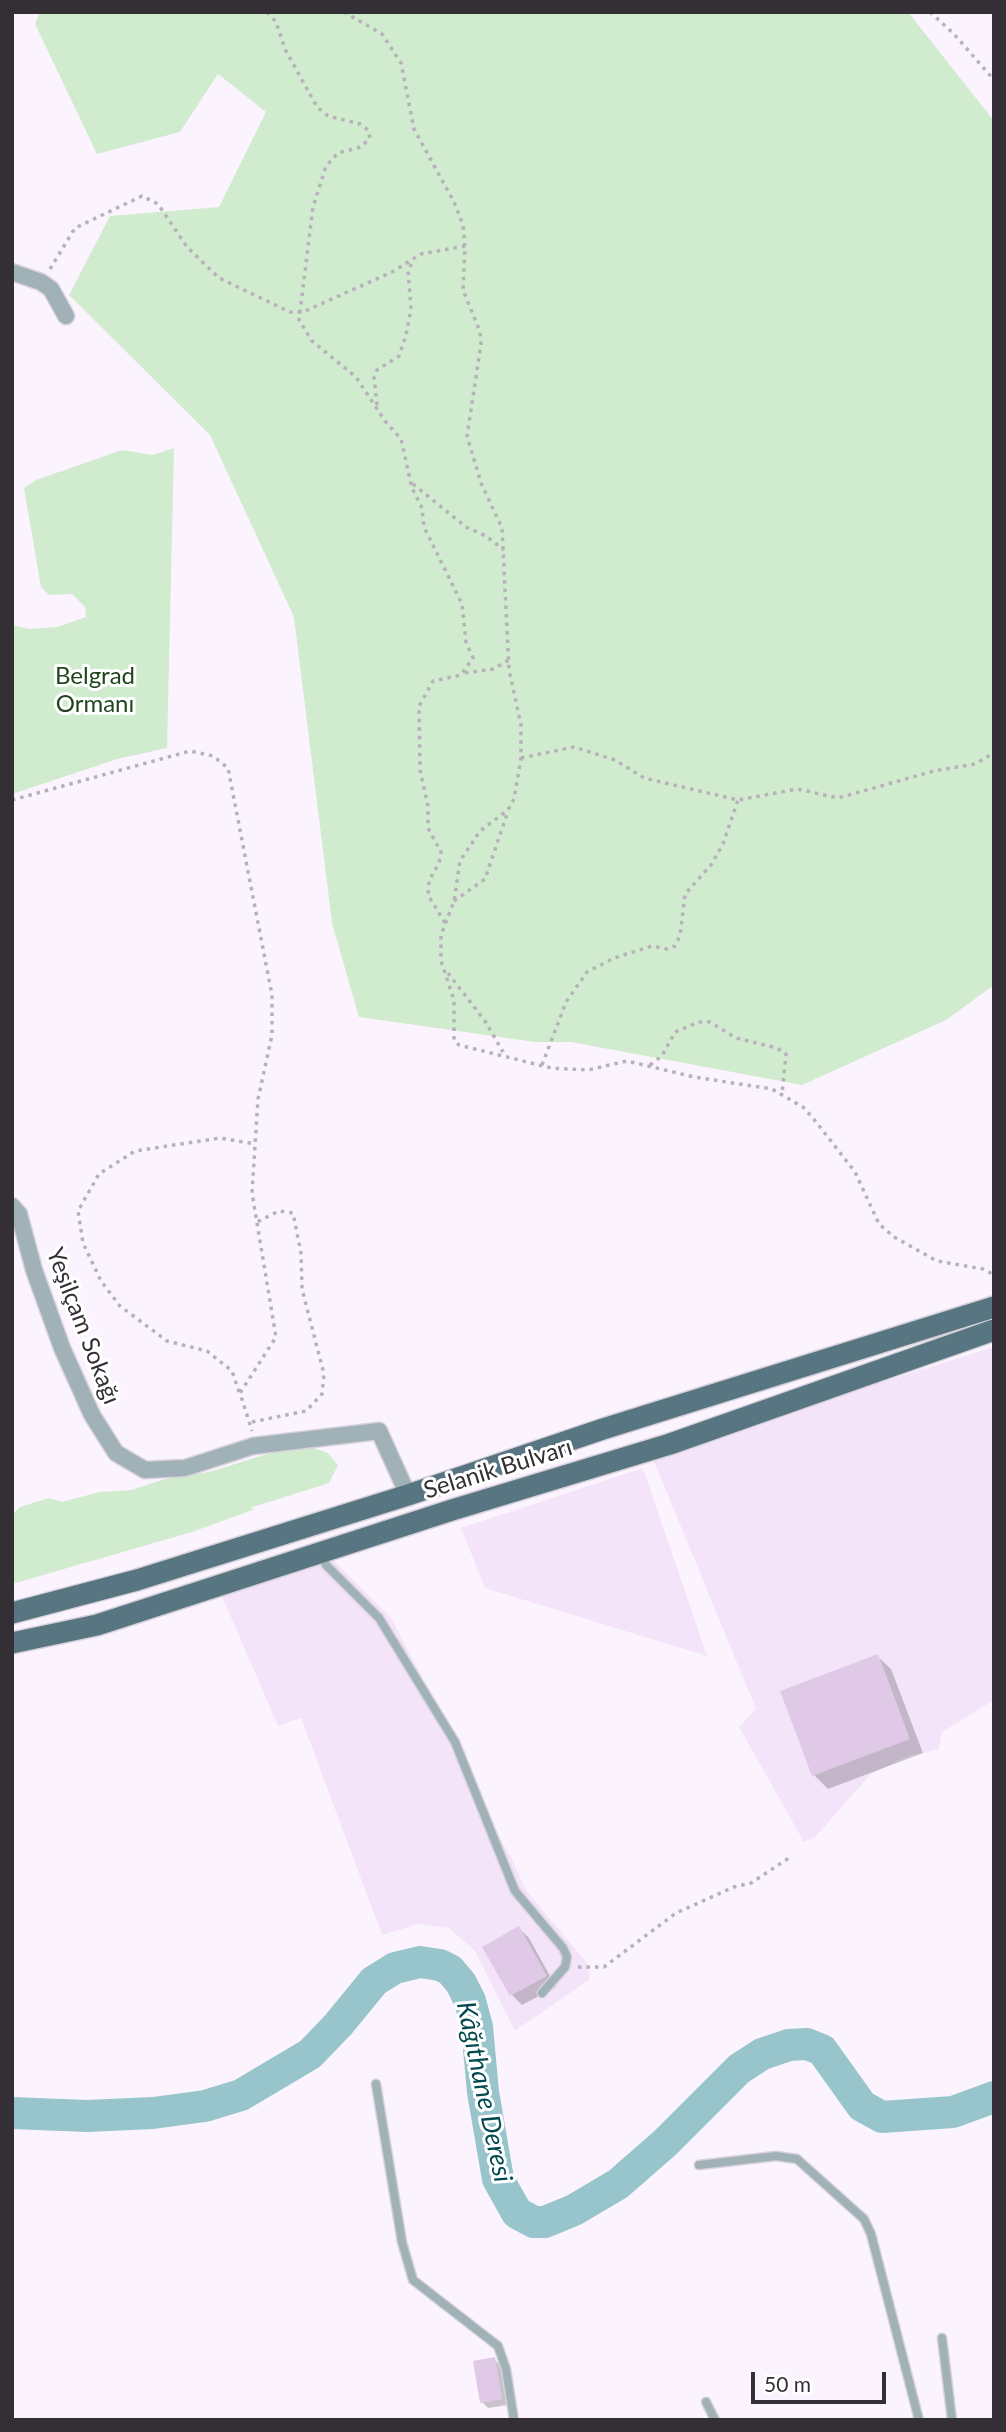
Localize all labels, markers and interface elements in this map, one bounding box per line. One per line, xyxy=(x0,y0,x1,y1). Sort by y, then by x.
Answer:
park label: Belgrad Ormanı xyxy=(55,662,135,718)
street label: Yeşilçam Sokağı xyxy=(40,1244,126,1408)
street label: Selanik Bulvarı xyxy=(420,1433,576,1505)
water label: Kâğıthane Deresi xyxy=(450,1999,518,2185)
scale bar xyxy=(754,2358,889,2402)
text: 50 m xyxy=(764,2371,811,2396)

